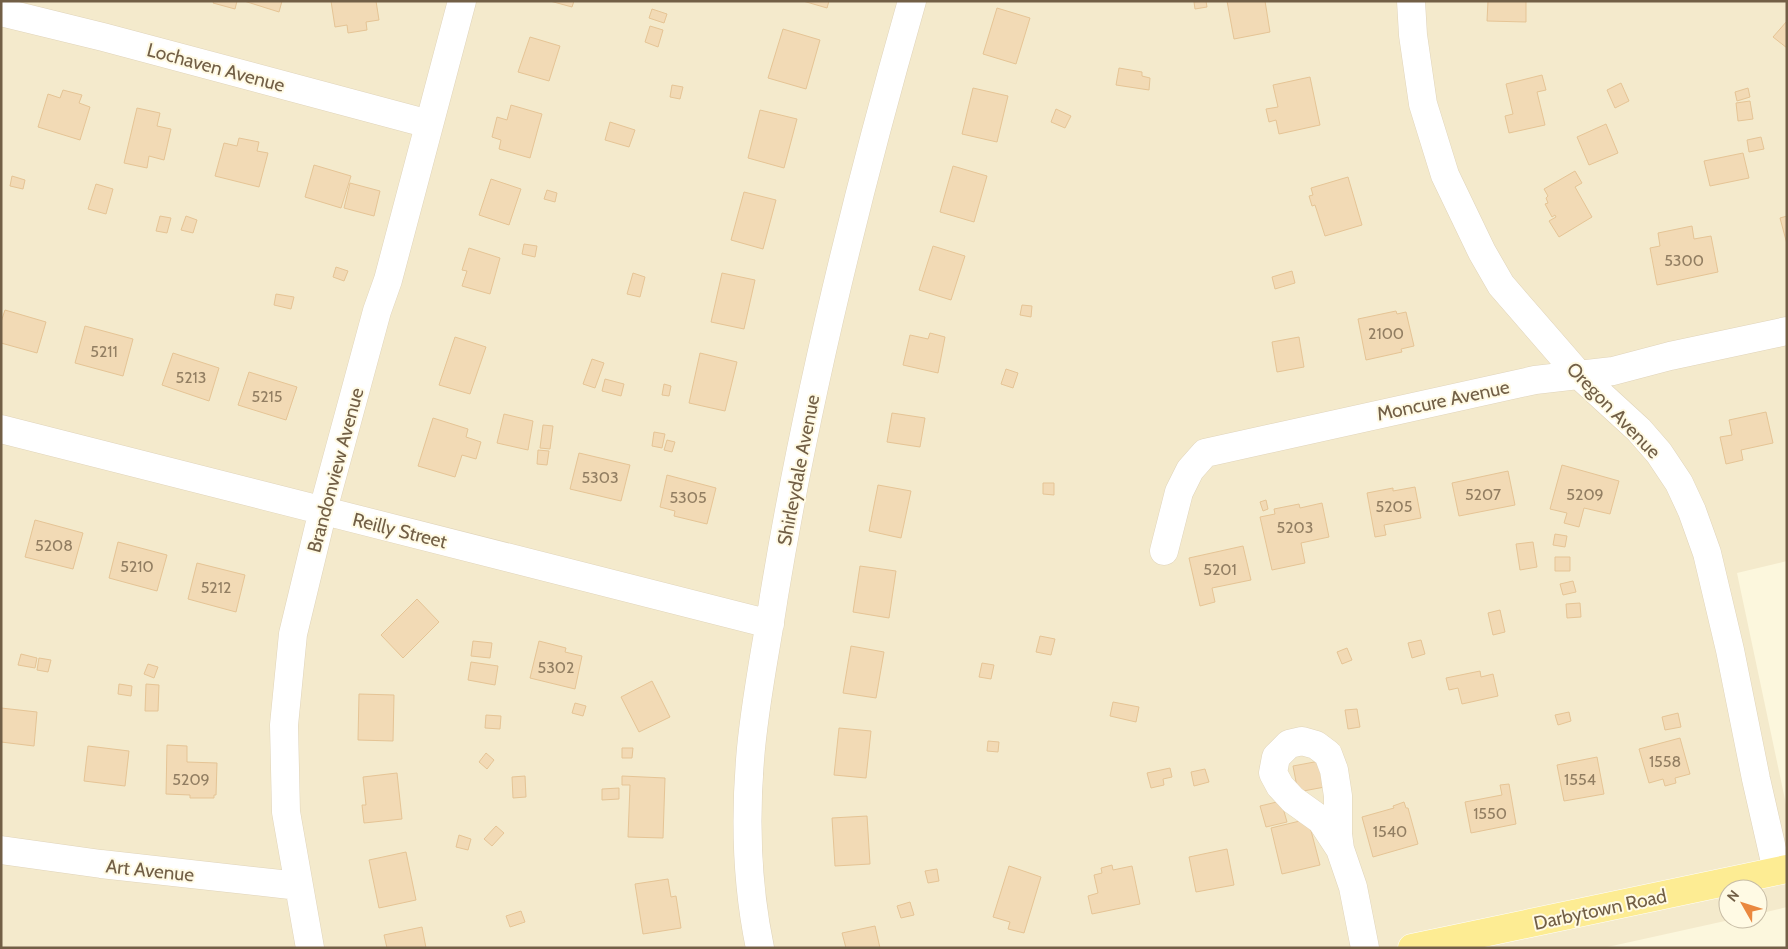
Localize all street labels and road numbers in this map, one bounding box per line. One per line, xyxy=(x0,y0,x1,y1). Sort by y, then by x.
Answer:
street label: Lochaven Avenue xyxy=(145,38,287,97)
street label: Oregon Avenue xyxy=(1562,357,1666,464)
street label: Moncure Avenue xyxy=(1375,375,1512,426)
street label: Brandonview Avenue xyxy=(302,385,369,555)
street label: Shirleydale Avenue xyxy=(773,393,824,547)
street label: Reilly Street xyxy=(350,508,450,553)
street label: Art Avenue xyxy=(105,854,195,887)
street label: Darbytown Road xyxy=(1532,884,1669,935)

